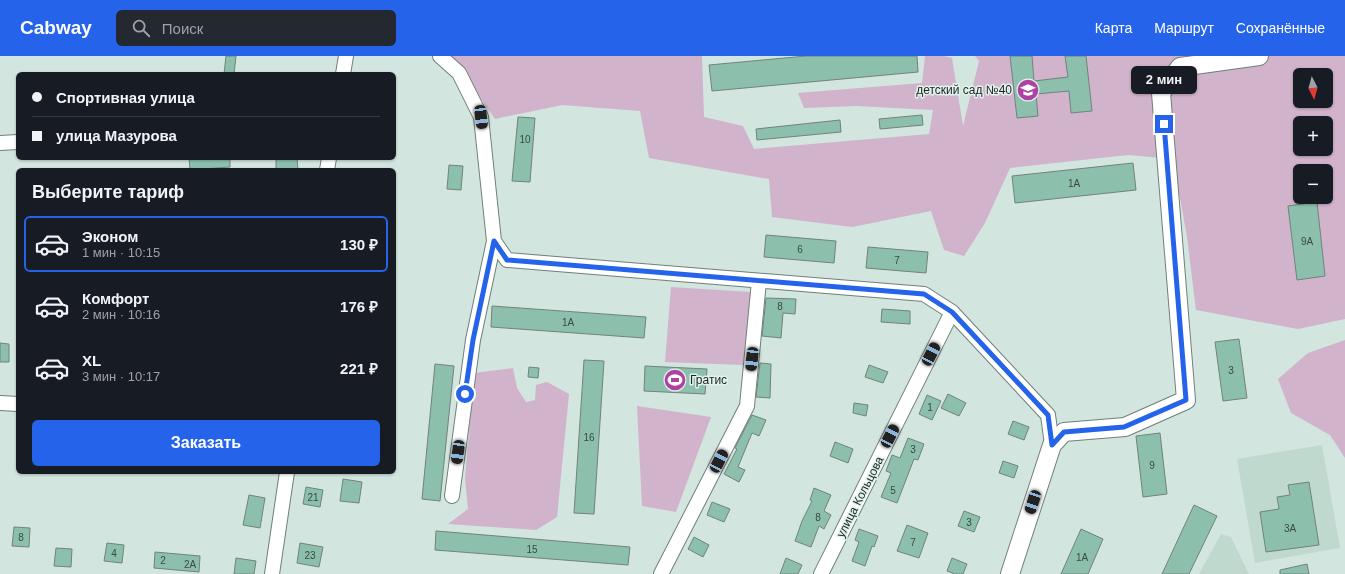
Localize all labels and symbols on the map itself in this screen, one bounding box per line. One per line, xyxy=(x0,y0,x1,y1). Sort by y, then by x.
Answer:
callout: 2 мин xyxy=(1131,66,1197,94)
north arrow xyxy=(1293,68,1333,108)
school or university icon: детский сад №40 xyxy=(1015,77,1041,103)
place label: детский сад №40 xyxy=(916,83,1012,97)
car xyxy=(474,104,488,130)
route end xyxy=(1155,115,1173,133)
house number: 10 xyxy=(519,134,531,145)
house number: 1А xyxy=(1068,178,1080,189)
house number: 9А xyxy=(1301,236,1313,247)
house number: 6 xyxy=(797,244,803,255)
house number: 7 xyxy=(894,255,900,266)
house number: 8 xyxy=(777,301,783,312)
house number: 1А xyxy=(562,317,574,328)
car xyxy=(920,341,942,367)
car xyxy=(745,346,759,372)
house number: 3 xyxy=(1228,365,1234,376)
sports icon: Гратис xyxy=(662,367,688,393)
place label: Гратис xyxy=(690,373,727,387)
route start xyxy=(456,385,474,403)
house number: 1 xyxy=(927,402,933,413)
car xyxy=(879,423,901,449)
house number: 16 xyxy=(583,432,595,443)
car xyxy=(450,439,466,465)
house number: 3 xyxy=(910,444,916,455)
car xyxy=(708,448,730,474)
street label: улица Кольцова xyxy=(833,454,887,540)
house number: 9 xyxy=(1149,460,1155,471)
house number: 5 xyxy=(890,485,896,496)
car xyxy=(1024,489,1042,515)
house number: 21 xyxy=(307,492,319,503)
house number: 8 xyxy=(815,512,821,523)
house number: 3 xyxy=(966,517,972,528)
house number: 3А xyxy=(1284,523,1296,534)
house number: 8 xyxy=(18,532,24,543)
house number: 7 xyxy=(910,537,916,548)
house number: 15 xyxy=(526,544,538,555)
house number: 4 xyxy=(111,548,117,559)
house number: 23 xyxy=(304,550,316,561)
house number: 1А xyxy=(1076,552,1088,563)
house number: 2 xyxy=(160,555,166,566)
house number: 2А xyxy=(184,559,196,570)

